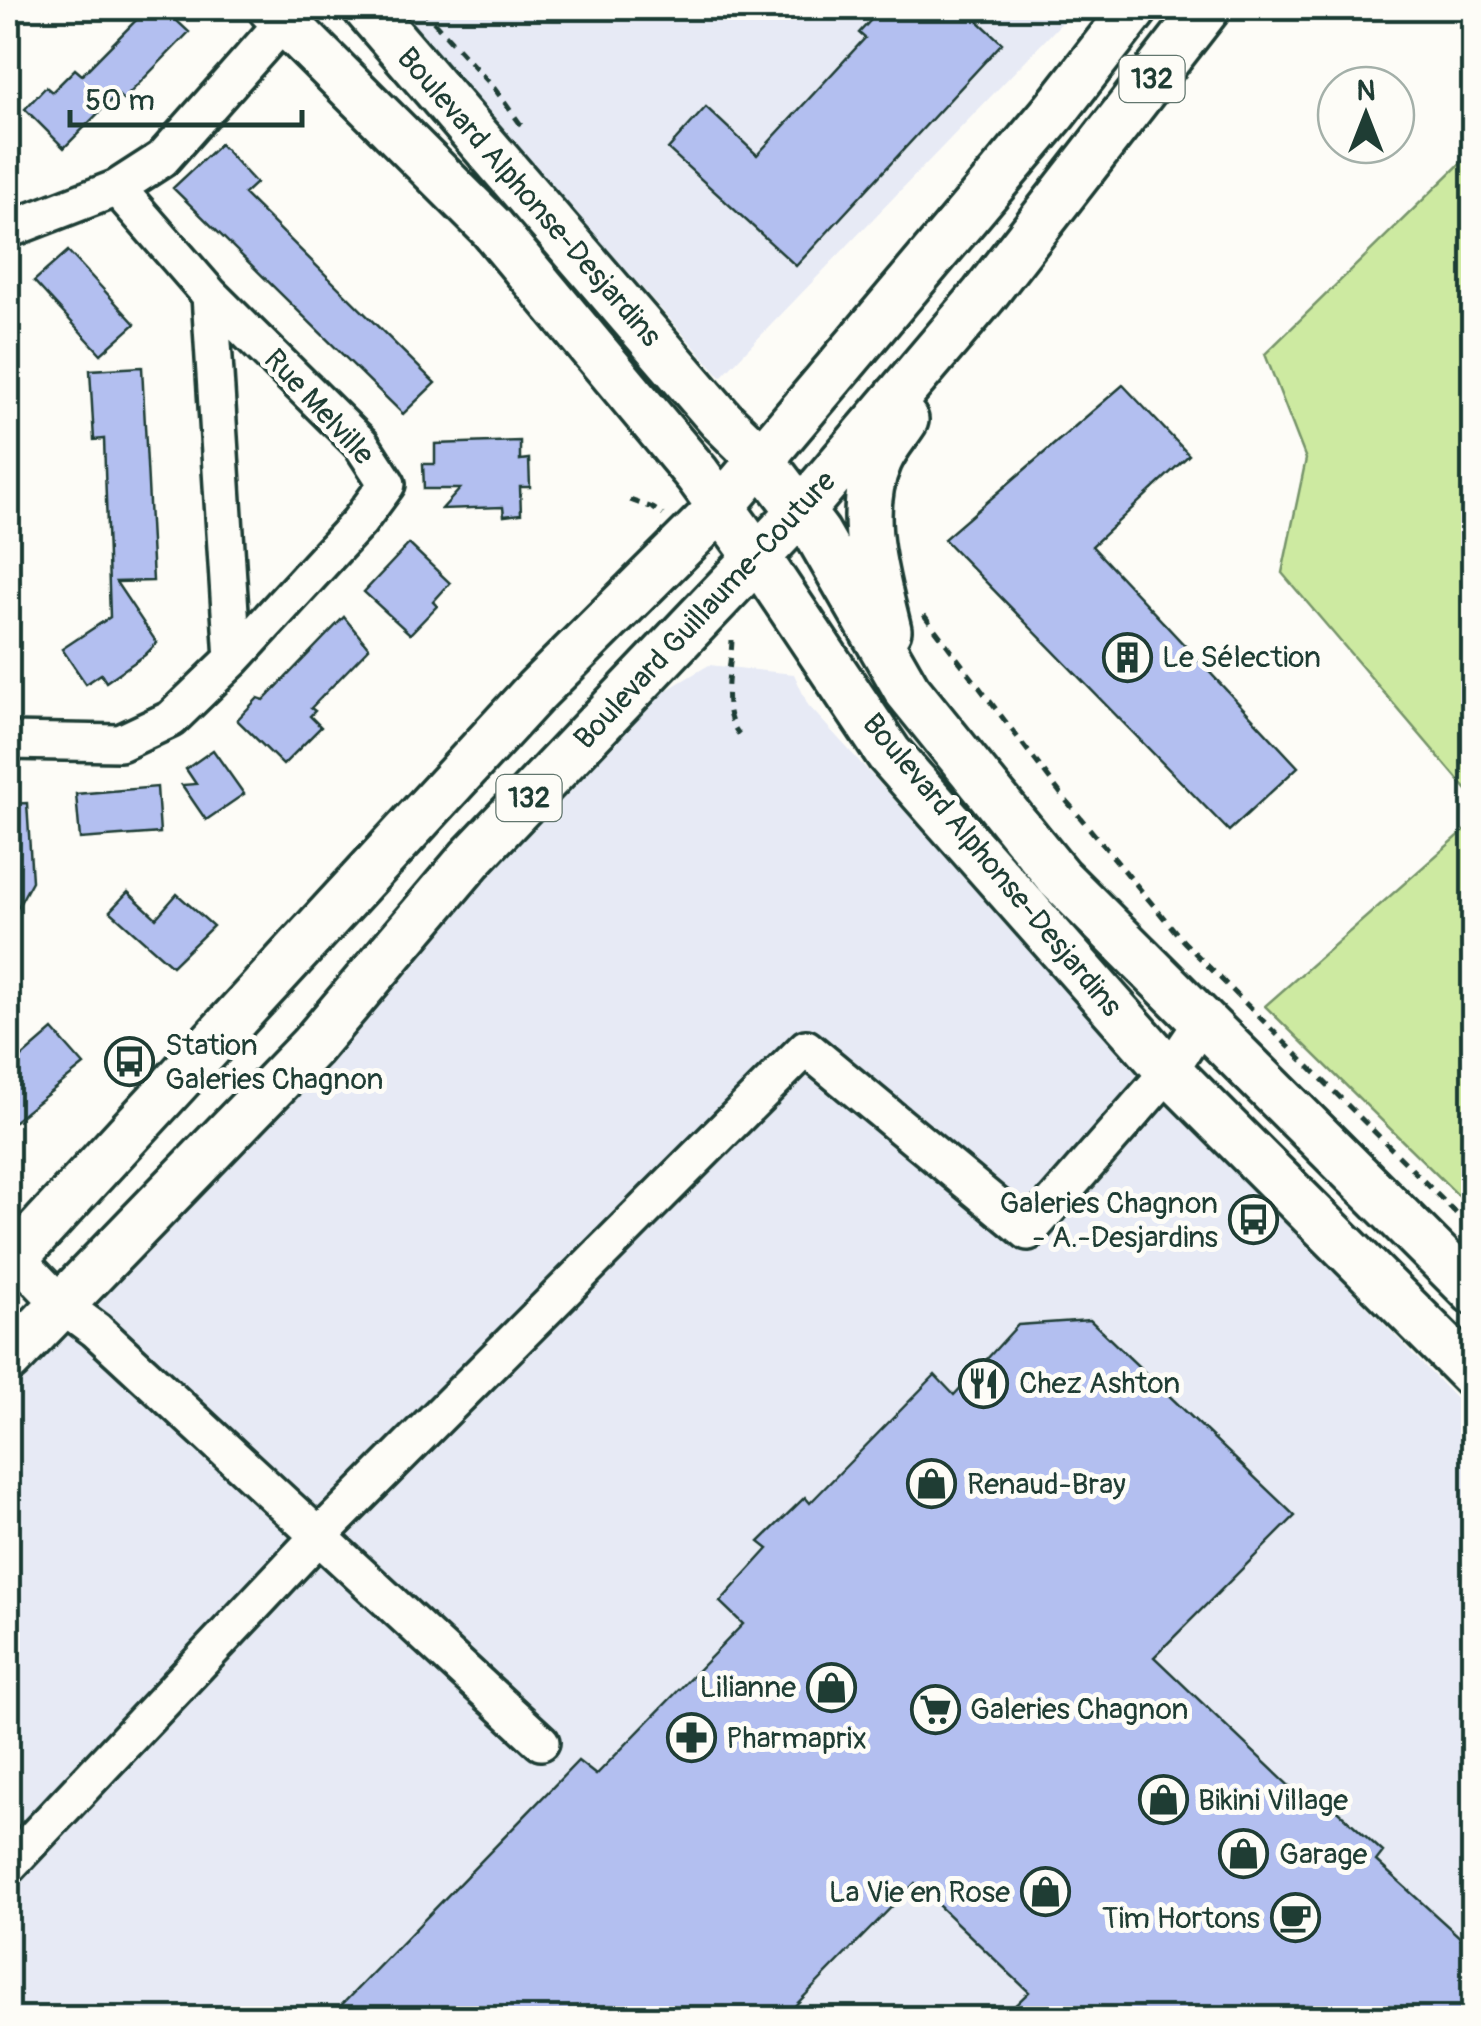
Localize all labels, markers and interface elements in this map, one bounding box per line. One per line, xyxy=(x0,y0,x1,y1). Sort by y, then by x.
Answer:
street label: Boulevard Alphonse-Desjardins xyxy=(389,40,669,354)
road number: 132 xyxy=(1120,56,1184,102)
scale bar xyxy=(70,65,302,127)
north arrow xyxy=(1316,65,1416,165)
text: N xyxy=(1357,74,1375,109)
text: 50 m xyxy=(85,82,155,119)
street label: Rue Melville xyxy=(256,341,382,473)
street label: Boulevard Guillaume-Couture xyxy=(566,463,844,757)
building icon: Le Sélection xyxy=(1101,631,1153,683)
place label: Le Sélection xyxy=(1162,639,1321,676)
street label: Boulevard Alphonse-Desjardins xyxy=(854,706,1130,1024)
road number: 132 xyxy=(496,775,562,821)
place label: Station Galeries Chagnon xyxy=(165,1027,384,1098)
bus stop icon: Station Galeries Chagnon xyxy=(104,1036,156,1088)
place label: Galeries Chagnon - A.-Desjardins xyxy=(999,1185,1218,1256)
bus stop icon: Galeries Chagnon - A.-Desjardins xyxy=(1227,1194,1279,1246)
restaurant icon: Chez Ashton xyxy=(958,1357,1010,1409)
place label: Chez Ashton xyxy=(1019,1365,1180,1402)
shop icon: Renaud-Bray xyxy=(906,1458,958,1510)
place label: Renaud-Bray xyxy=(967,1466,1126,1503)
shop icon: Lilianne xyxy=(805,1661,857,1713)
place label: Lilianne xyxy=(699,1669,796,1706)
supermarket icon: Galeries Chagnon xyxy=(909,1683,961,1735)
place label: Galeries Chagnon xyxy=(970,1691,1189,1728)
pharmacy icon: Pharmaprix xyxy=(665,1712,717,1764)
place label: Pharmaprix xyxy=(726,1720,867,1757)
shop icon: Bikini Village xyxy=(1137,1774,1189,1826)
place label: Bikini Village xyxy=(1198,1782,1348,1819)
shop icon: Garage xyxy=(1218,1828,1270,1880)
place label: Garage xyxy=(1279,1836,1368,1873)
shop icon: La Vie en Rose xyxy=(1019,1866,1071,1918)
place label: La Vie en Rose xyxy=(829,1874,1010,1911)
cafe icon: Tim Hortons xyxy=(1269,1892,1321,1944)
place label: Tim Hortons xyxy=(1102,1900,1260,1937)

